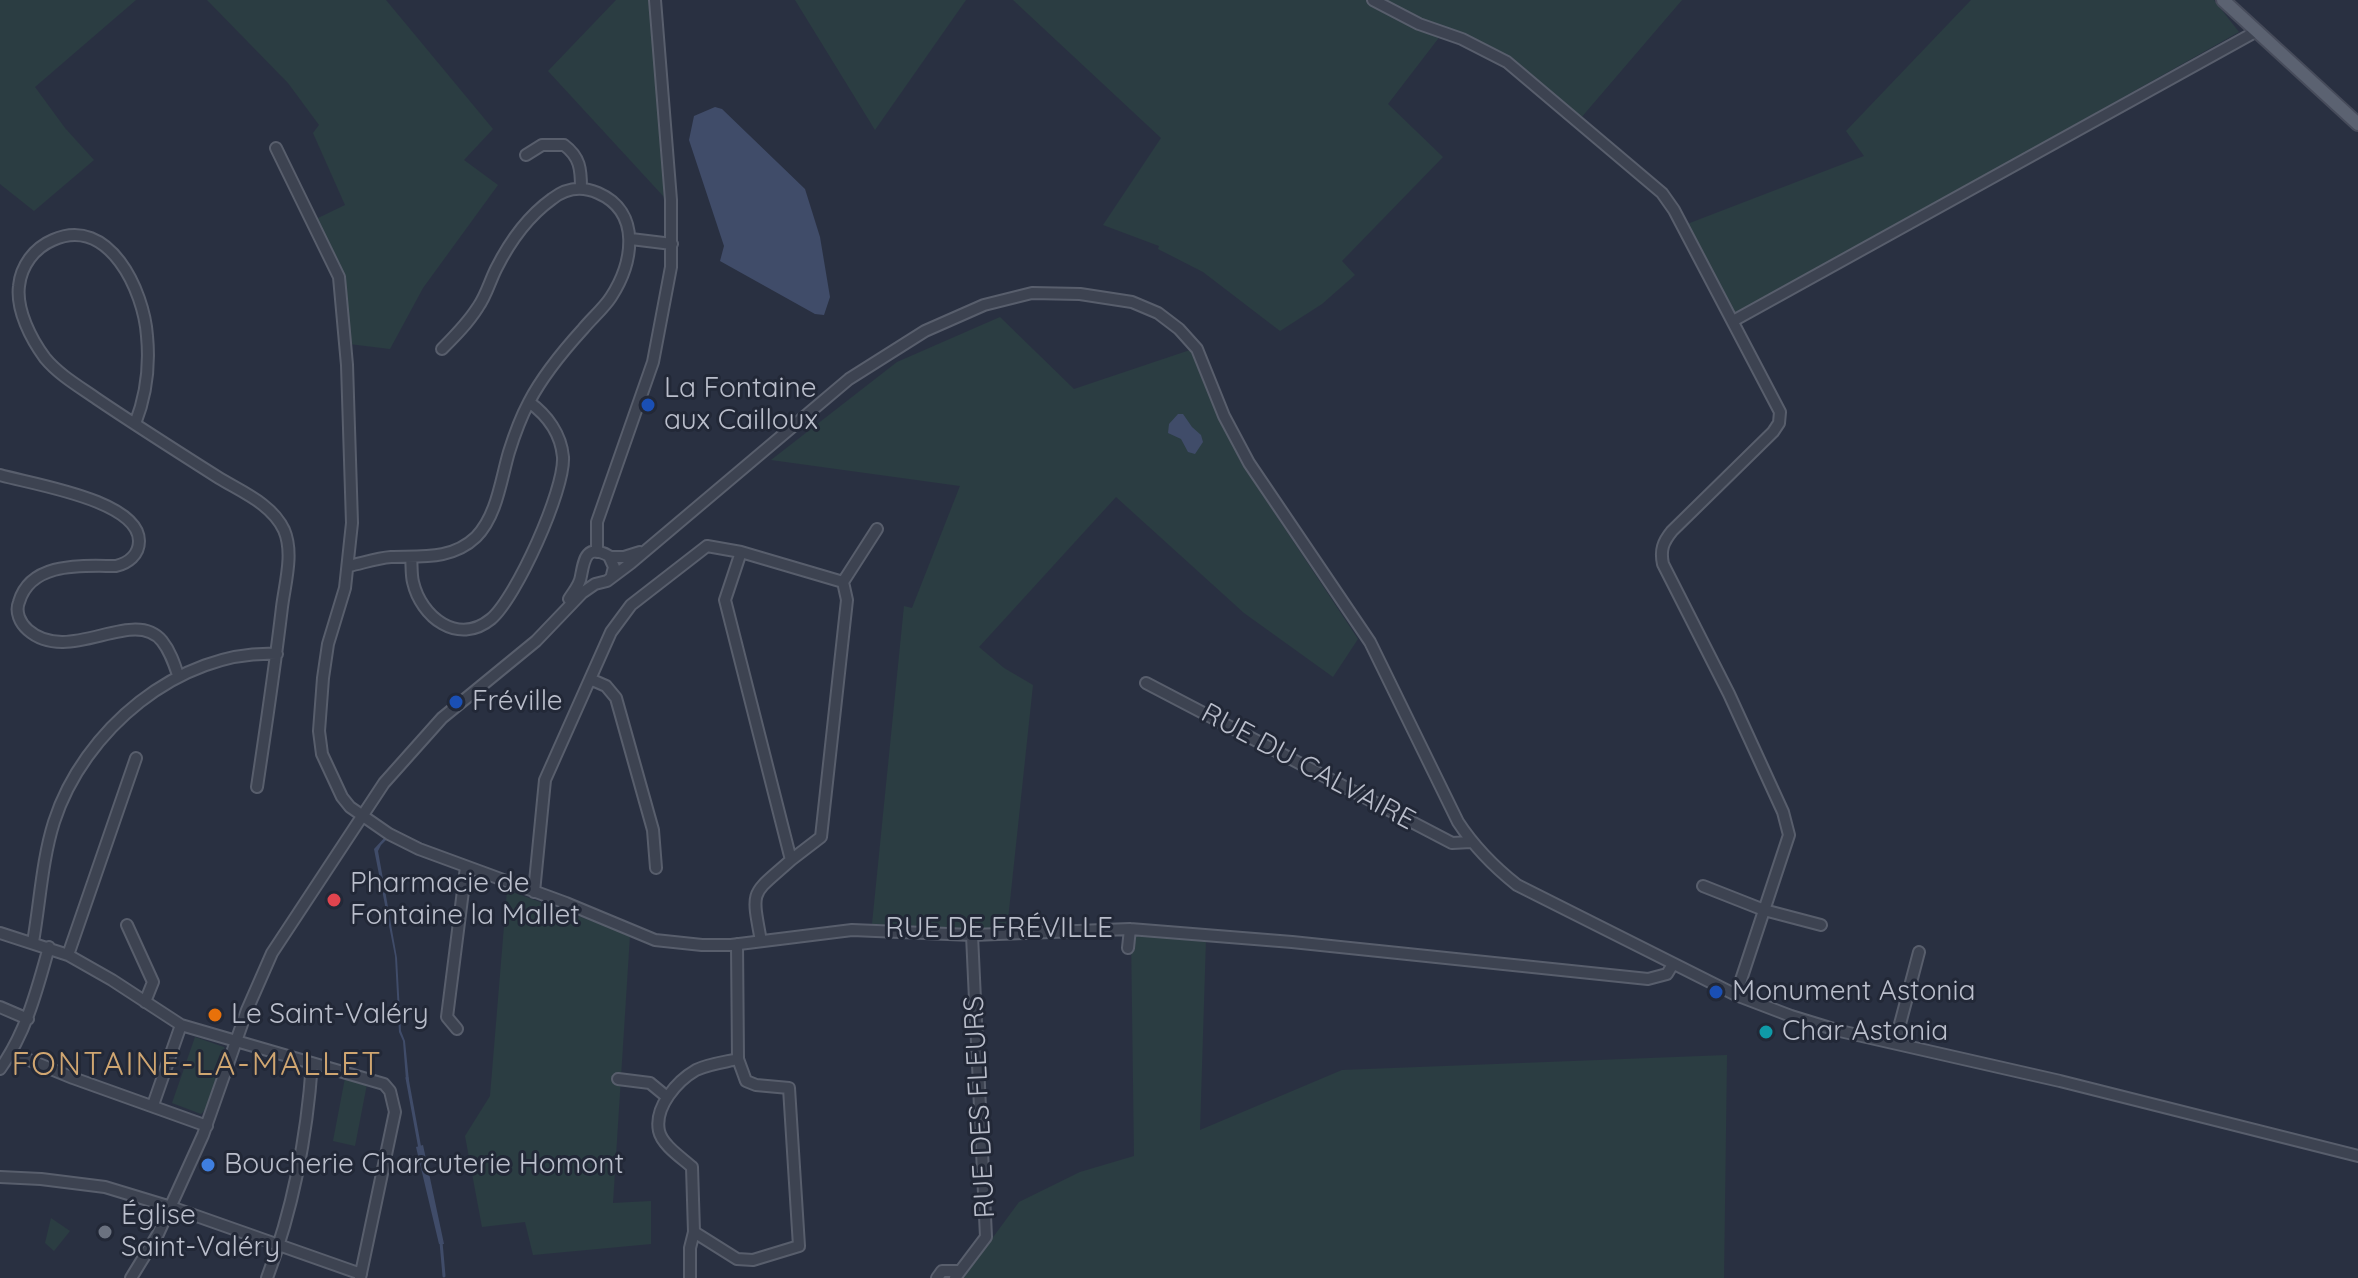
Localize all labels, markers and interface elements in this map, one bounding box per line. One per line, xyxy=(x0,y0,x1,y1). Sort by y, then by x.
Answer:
place label: La Fontaine aux Cailloux xyxy=(664,372,818,438)
marker: La Fontaine aux Cailloux xyxy=(639,396,657,414)
place label: Fréville xyxy=(472,685,563,719)
marker: Fréville xyxy=(447,693,465,711)
street label: RUE DU CALVAIRE xyxy=(1195,696,1421,838)
place label: Pharmacie de Fontaine la Mallet xyxy=(350,867,580,933)
marker: Pharmacie de Fontaine la Mallet xyxy=(325,891,343,909)
street label: RUE DE FRÉVILLE xyxy=(885,912,1113,946)
place label: Monument Astonia xyxy=(1732,975,1976,1009)
marker: Monument Astonia xyxy=(1707,983,1725,1001)
street label: RUE DES FLEURS xyxy=(957,995,1003,1219)
place label: Le Saint-Valéry xyxy=(231,998,429,1032)
marker: Le Saint-Valéry xyxy=(206,1006,224,1024)
place label: Char Astonia xyxy=(1782,1015,1948,1049)
marker: Char Astonia xyxy=(1757,1023,1775,1041)
district label: FONTAINE-LA-MALLET xyxy=(12,1046,382,1084)
place label: Boucherie Charcuterie Homont xyxy=(224,1148,624,1182)
marker: Boucherie Charcuterie Homont xyxy=(199,1156,217,1174)
place label: Église Saint-Valéry xyxy=(121,1199,280,1265)
marker: Église Saint-Valéry xyxy=(96,1223,114,1241)

